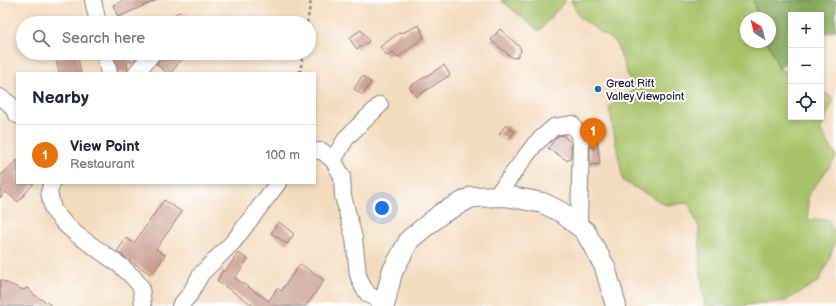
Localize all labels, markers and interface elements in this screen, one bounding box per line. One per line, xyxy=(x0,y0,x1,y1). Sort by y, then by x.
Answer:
north arrow xyxy=(740,12,776,48)
map controls xyxy=(788,12,824,120)
button: + xyxy=(788,12,824,48)
search box xyxy=(16,16,316,60)
icon: search xyxy=(30,27,52,49)
text: Search here xyxy=(62,29,145,48)
button: − xyxy=(788,48,824,84)
place label: Great Rift Valley Viewpoint xyxy=(606,77,685,103)
marker: Great Rift Valley Viewpoint xyxy=(593,84,603,94)
button: locate xyxy=(788,84,824,120)
text: Nearby xyxy=(32,88,89,108)
pin: 1 xyxy=(580,118,606,151)
text: View Point xyxy=(70,137,140,156)
text: 1 xyxy=(42,147,48,163)
text: 100 m xyxy=(265,147,300,163)
text: Restaurant xyxy=(70,156,135,172)
your location xyxy=(372,198,392,218)

